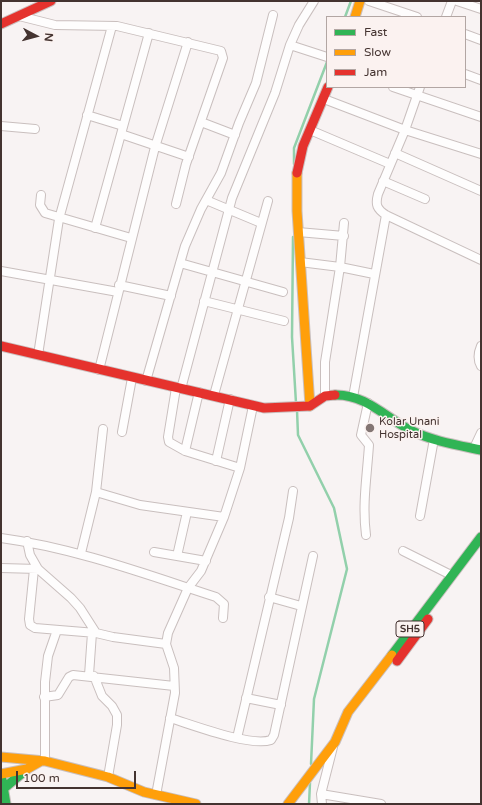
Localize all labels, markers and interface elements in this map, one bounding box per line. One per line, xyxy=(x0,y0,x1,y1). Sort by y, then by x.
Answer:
north arrow xyxy=(16,16,56,56)
legend xyxy=(326,16,466,88)
text: Fast xyxy=(364,25,387,39)
text: N xyxy=(42,32,55,42)
text: Slow xyxy=(364,45,391,59)
text: Jam xyxy=(364,65,387,79)
place label: Kolar Unani Hospital xyxy=(379,415,440,441)
marker: Kolar Unani Hospital xyxy=(364,422,376,434)
road number: SH5 xyxy=(396,621,424,637)
scale bar xyxy=(18,763,138,789)
text: 100 m xyxy=(23,771,60,785)

